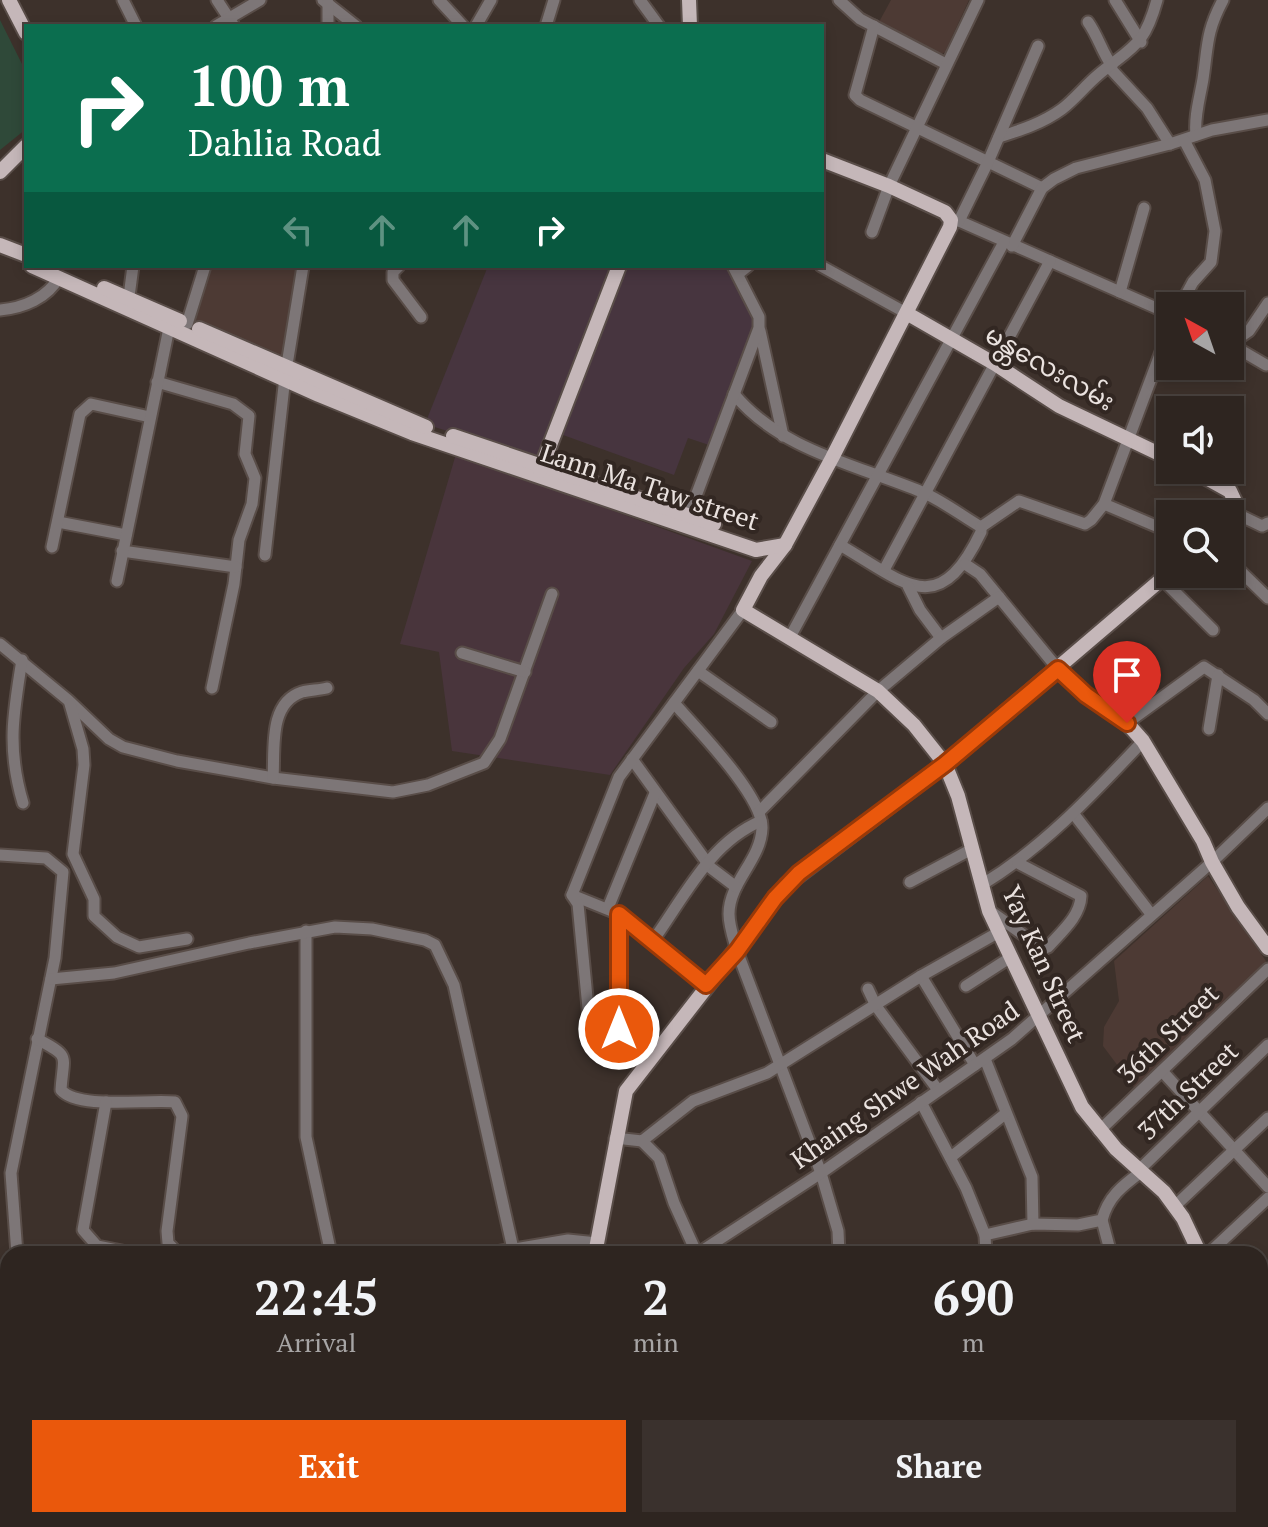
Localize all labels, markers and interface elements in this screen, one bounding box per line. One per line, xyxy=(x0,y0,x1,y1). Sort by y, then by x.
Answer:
text: 100 m xyxy=(188,48,350,122)
icon: right xyxy=(56,56,160,160)
text: Dahlia Road xyxy=(188,119,382,166)
icon: left xyxy=(276,208,320,252)
icon: ahead xyxy=(360,208,404,252)
icon: ahead xyxy=(444,208,488,252)
icon: right xyxy=(528,208,572,252)
north arrow xyxy=(1156,292,1244,380)
map controls xyxy=(1156,292,1244,588)
street label: မန္တလေးလမ်း xyxy=(977,316,1121,422)
button: sound xyxy=(1156,396,1244,484)
street label: Lann Ma Taw street xyxy=(537,435,764,537)
button: search xyxy=(1156,500,1244,588)
pin xyxy=(1093,641,1161,723)
icon: arrive xyxy=(1105,653,1149,697)
street label: Yay Kan Street xyxy=(995,880,1095,1048)
street label: 36th Street xyxy=(1109,976,1226,1090)
position arrow xyxy=(577,987,661,1071)
street label: Khaing Shwe Wah Road xyxy=(784,993,1025,1176)
street label: 37th Street xyxy=(1130,1034,1245,1147)
text: 22:45 xyxy=(254,1265,379,1329)
text: 2 xyxy=(642,1265,669,1329)
text: 690 xyxy=(933,1265,1014,1329)
text: Arrival xyxy=(277,1325,356,1359)
text: min xyxy=(633,1325,679,1359)
text: m xyxy=(962,1325,985,1359)
button: Exit xyxy=(32,1420,626,1512)
button: Share xyxy=(642,1420,1236,1512)

